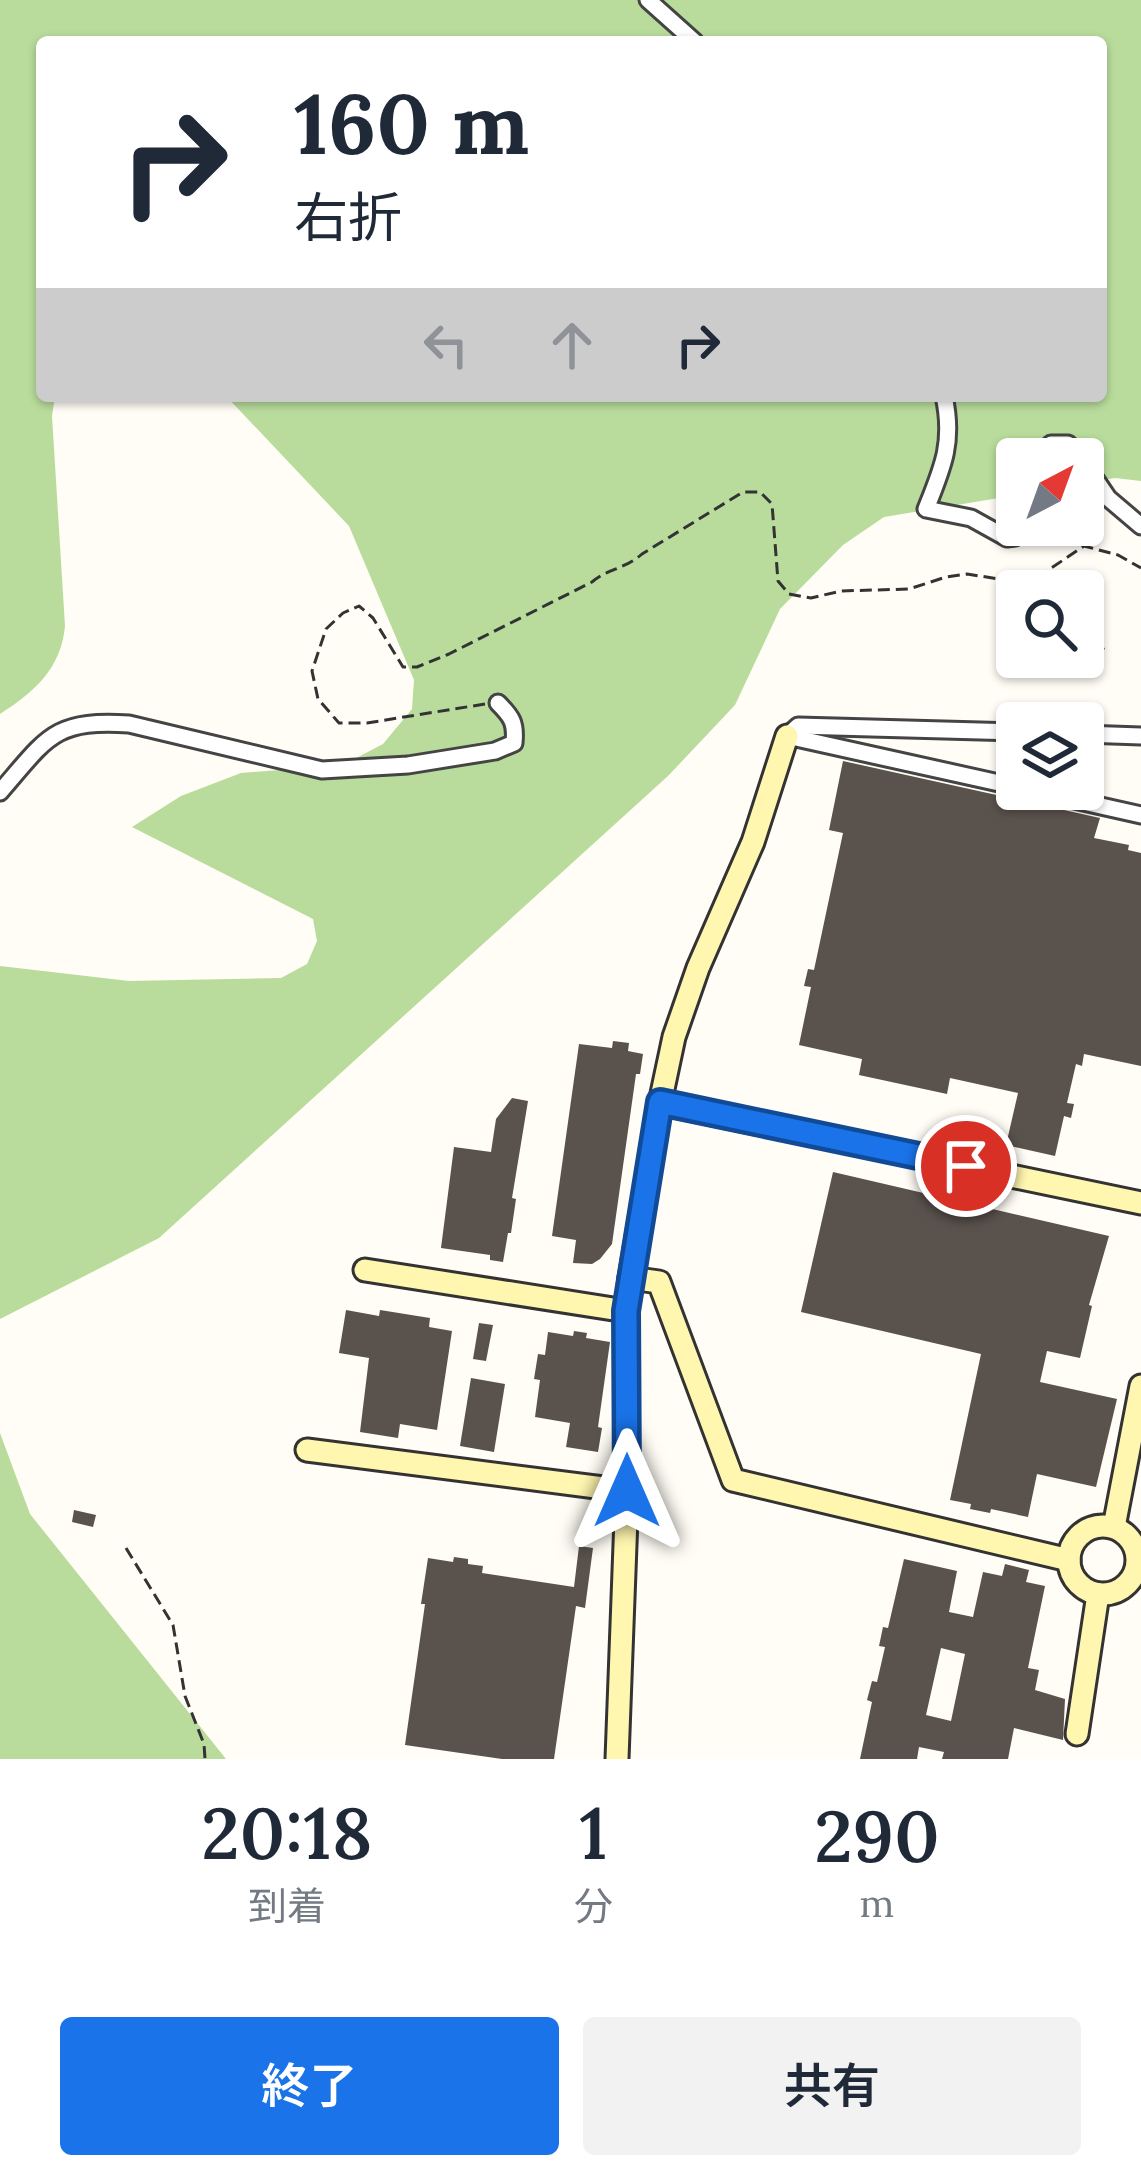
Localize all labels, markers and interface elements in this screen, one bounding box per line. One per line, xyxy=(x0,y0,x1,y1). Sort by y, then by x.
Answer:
text: 160 m xyxy=(294,69,529,177)
icon: right xyxy=(96,84,252,240)
text: 右折 xyxy=(294,183,402,252)
icon: left xyxy=(413,312,479,378)
icon: ahead xyxy=(539,312,605,378)
icon: right xyxy=(665,312,731,378)
north arrow xyxy=(996,438,1104,546)
map controls xyxy=(996,438,1104,810)
button: search xyxy=(996,570,1104,678)
button: layers xyxy=(996,702,1104,810)
pin xyxy=(915,1115,1017,1217)
icon: arrive xyxy=(933,1133,999,1199)
position arrow xyxy=(564,1428,690,1554)
text: 20:18 xyxy=(201,1787,372,1879)
text: 1 xyxy=(579,1787,607,1879)
text: 290 xyxy=(814,1790,940,1882)
text: m xyxy=(859,1878,894,1928)
text: 到着 xyxy=(248,1881,326,1931)
text: 分 xyxy=(574,1881,613,1931)
button: 終了 xyxy=(60,2017,559,2155)
button: 共有 xyxy=(583,2017,1081,2155)

